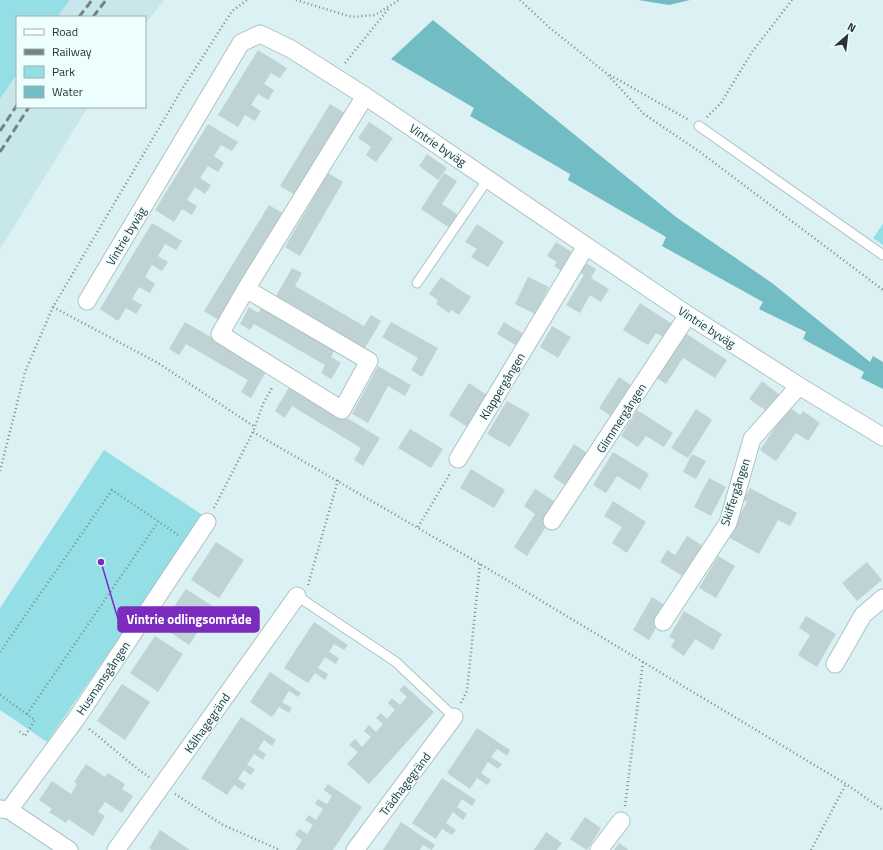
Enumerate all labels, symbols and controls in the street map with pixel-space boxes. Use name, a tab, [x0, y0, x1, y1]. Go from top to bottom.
legend	[16, 16, 146, 108]
north arrow	[827, 16, 867, 56]
text: N	[845, 18, 859, 36]
text: Road	[52, 22, 78, 41]
text: Railway	[52, 42, 92, 61]
text: Park	[52, 62, 75, 81]
text: Water	[52, 82, 83, 101]
street label: Vintrie byväg	[406, 119, 470, 171]
street label: Vintrie byväg	[101, 203, 151, 269]
street label: Vintrie byväg	[674, 301, 740, 353]
street label: Klappergången	[474, 349, 530, 423]
street label: Glimmergången	[591, 379, 651, 457]
street label: Skiffergången	[715, 456, 755, 528]
callout: Vintrie odlingsområde	[118, 607, 259, 632]
text: Vintrie odlingsområde	[126, 609, 252, 629]
street label: Husmansgången	[71, 637, 135, 719]
street label: Kålhagegränd	[179, 689, 235, 757]
street label: Trädhagegränd	[375, 748, 435, 820]

